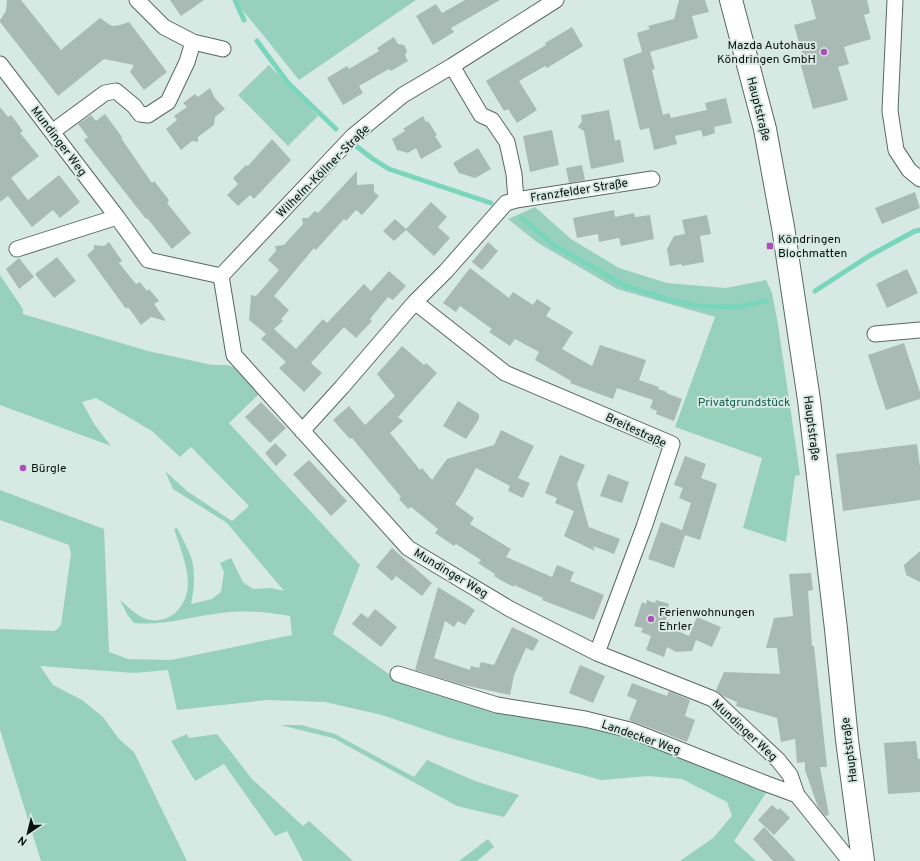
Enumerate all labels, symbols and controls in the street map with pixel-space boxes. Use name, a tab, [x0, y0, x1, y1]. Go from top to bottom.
place label: Mazda Autohaus Köndringen GmbH	[717, 38, 816, 68]
marker: Mazda Autohaus Köndringen GmbH	[819, 47, 829, 57]
street label: Hauptstraße	[742, 75, 774, 143]
street label: Mundinger Weg	[27, 103, 90, 180]
street label: Wilhelm-Köllner-Straße	[274, 122, 374, 222]
street label: Franzfelder Straße	[529, 175, 629, 207]
place label: Köndringen Blochmatten	[778, 232, 847, 262]
marker: Köndringen Blochmatten	[765, 241, 775, 251]
park label: Privatgrundstück	[698, 395, 790, 411]
street label: Hauptstraße	[799, 395, 823, 462]
street label: Breitestraße	[602, 410, 669, 452]
place label: Bürgle	[31, 461, 66, 477]
marker: Bürgle	[18, 463, 28, 473]
street label: Mundinger Weg	[410, 545, 491, 602]
place label: Ferienwohnungen Ehrler	[659, 605, 755, 635]
marker: Ferienwohnungen Ehrler	[646, 614, 656, 624]
street label: Mundinger Weg	[708, 696, 780, 765]
street label: Hauptstraße	[838, 716, 862, 783]
street label: Landecker Weg	[599, 717, 682, 759]
north arrow	[8, 813, 48, 853]
text: N	[16, 832, 30, 848]

